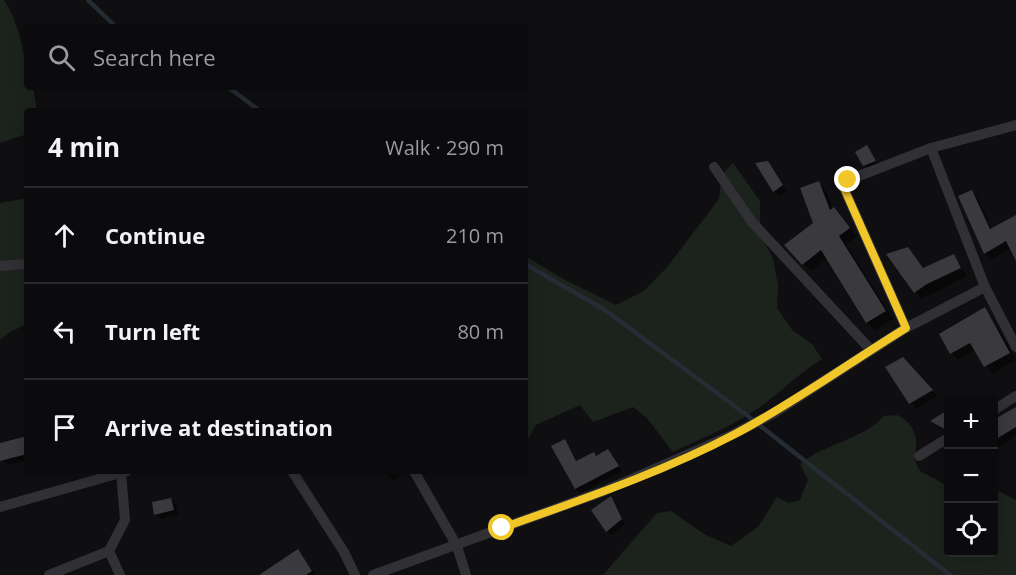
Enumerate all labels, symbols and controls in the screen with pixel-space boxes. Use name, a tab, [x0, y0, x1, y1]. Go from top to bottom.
search box	[24, 24, 528, 90]
icon: search	[45, 41, 78, 74]
text: Search here	[93, 42, 216, 72]
text: 4 min	[48, 129, 120, 165]
text: Walk · 290 m	[385, 134, 504, 161]
route end	[834, 166, 860, 192]
icon: ahead	[48, 219, 81, 252]
text: Continue	[105, 220, 205, 250]
text: 210 m	[446, 222, 504, 249]
icon: left	[48, 315, 81, 348]
text: Turn left	[105, 316, 200, 346]
text: 80 m	[457, 318, 504, 345]
map controls	[944, 395, 998, 557]
button: +	[944, 395, 998, 449]
icon: arrive	[48, 411, 81, 444]
text: Arrive at destination	[105, 412, 333, 442]
button: −	[944, 449, 998, 503]
button: locate	[944, 503, 998, 557]
route start	[488, 514, 514, 540]

